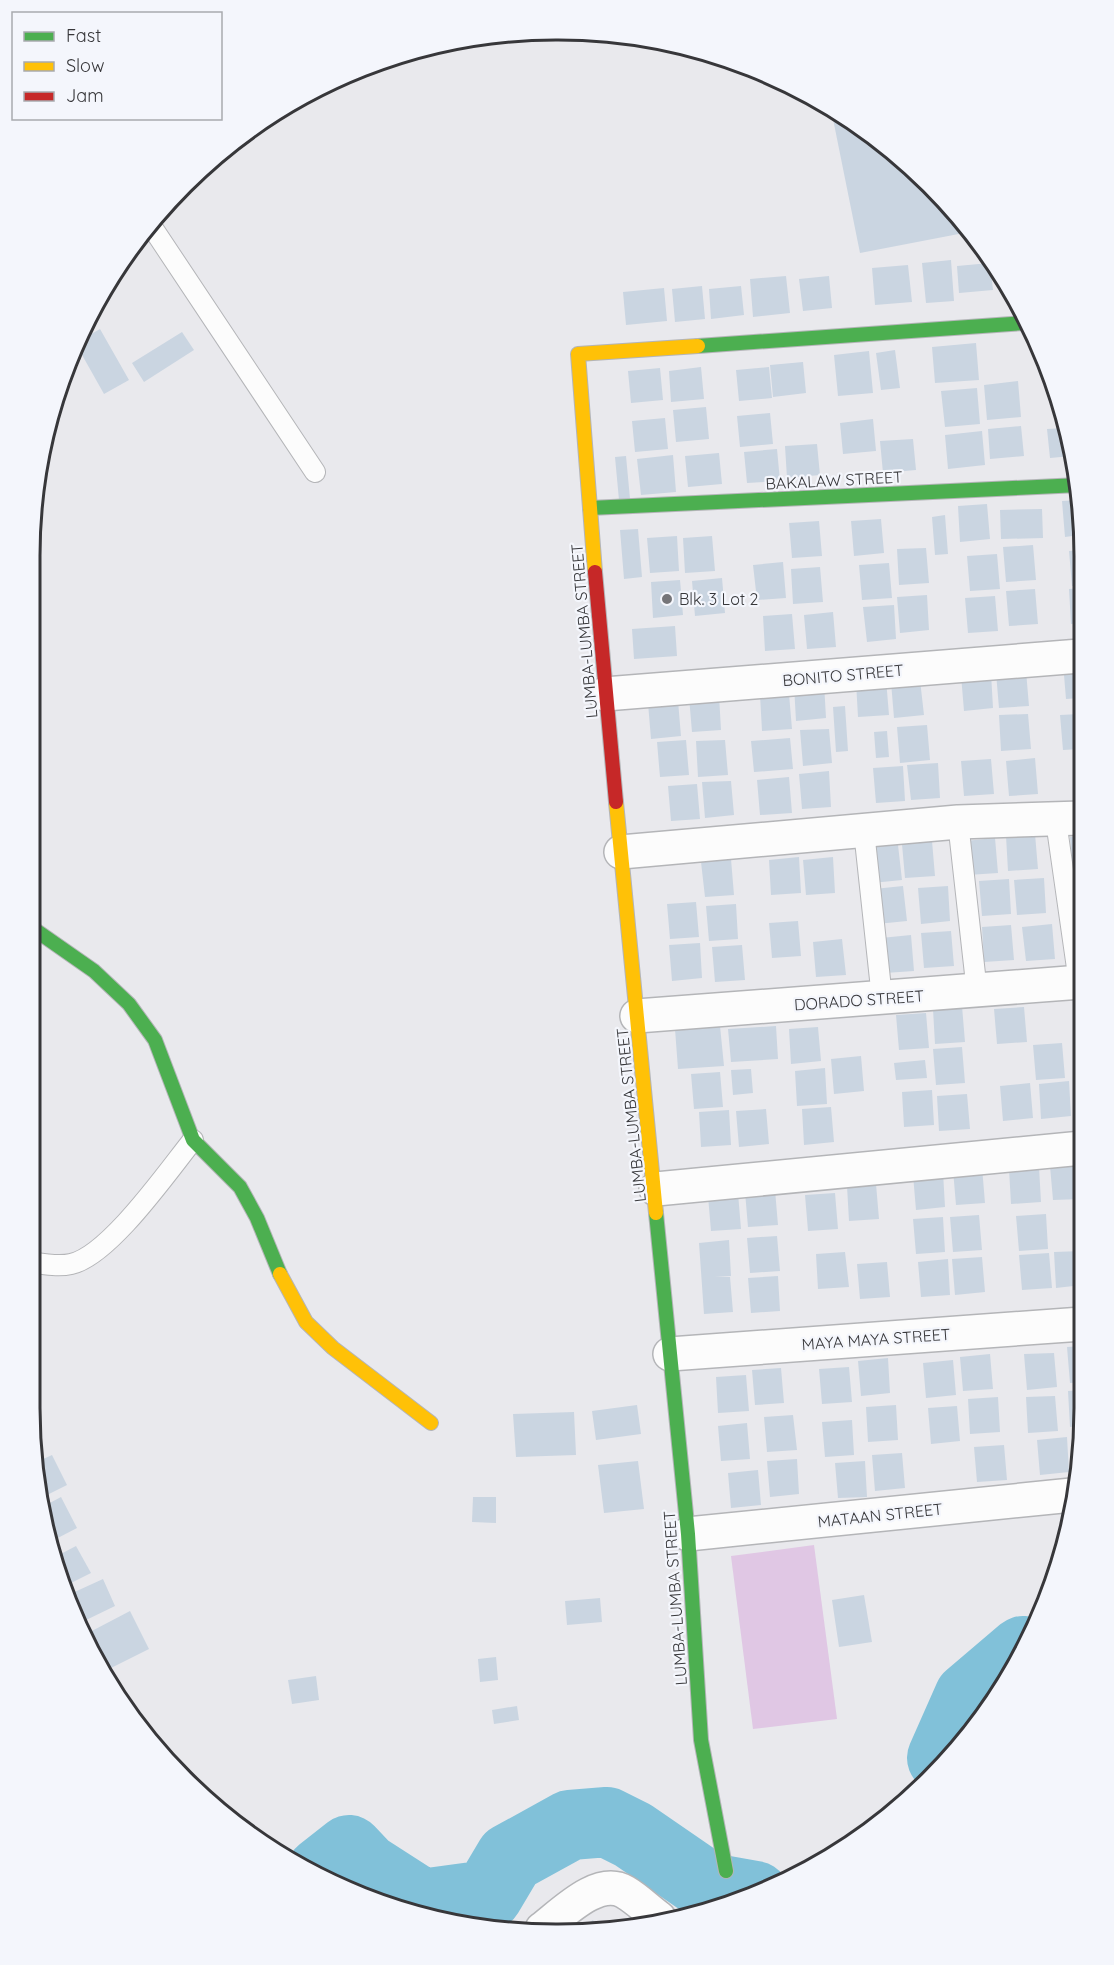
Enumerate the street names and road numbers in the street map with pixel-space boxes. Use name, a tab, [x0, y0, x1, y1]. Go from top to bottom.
street label: BAKALAW STREET	[765, 466, 903, 494]
street label: LUMBA-LUMBA STREET	[566, 543, 602, 719]
street label: BONITO STREET	[782, 660, 905, 690]
street label: DORADO STREET	[793, 985, 925, 1015]
street label: LUMBA-LUMBA STREET	[612, 1027, 650, 1203]
street label: MAYA MAYA STREET	[801, 1324, 951, 1354]
street label: MATAAN STREET	[817, 1498, 944, 1532]
street label: LUMBA-LUMBA STREET	[659, 1510, 691, 1686]

